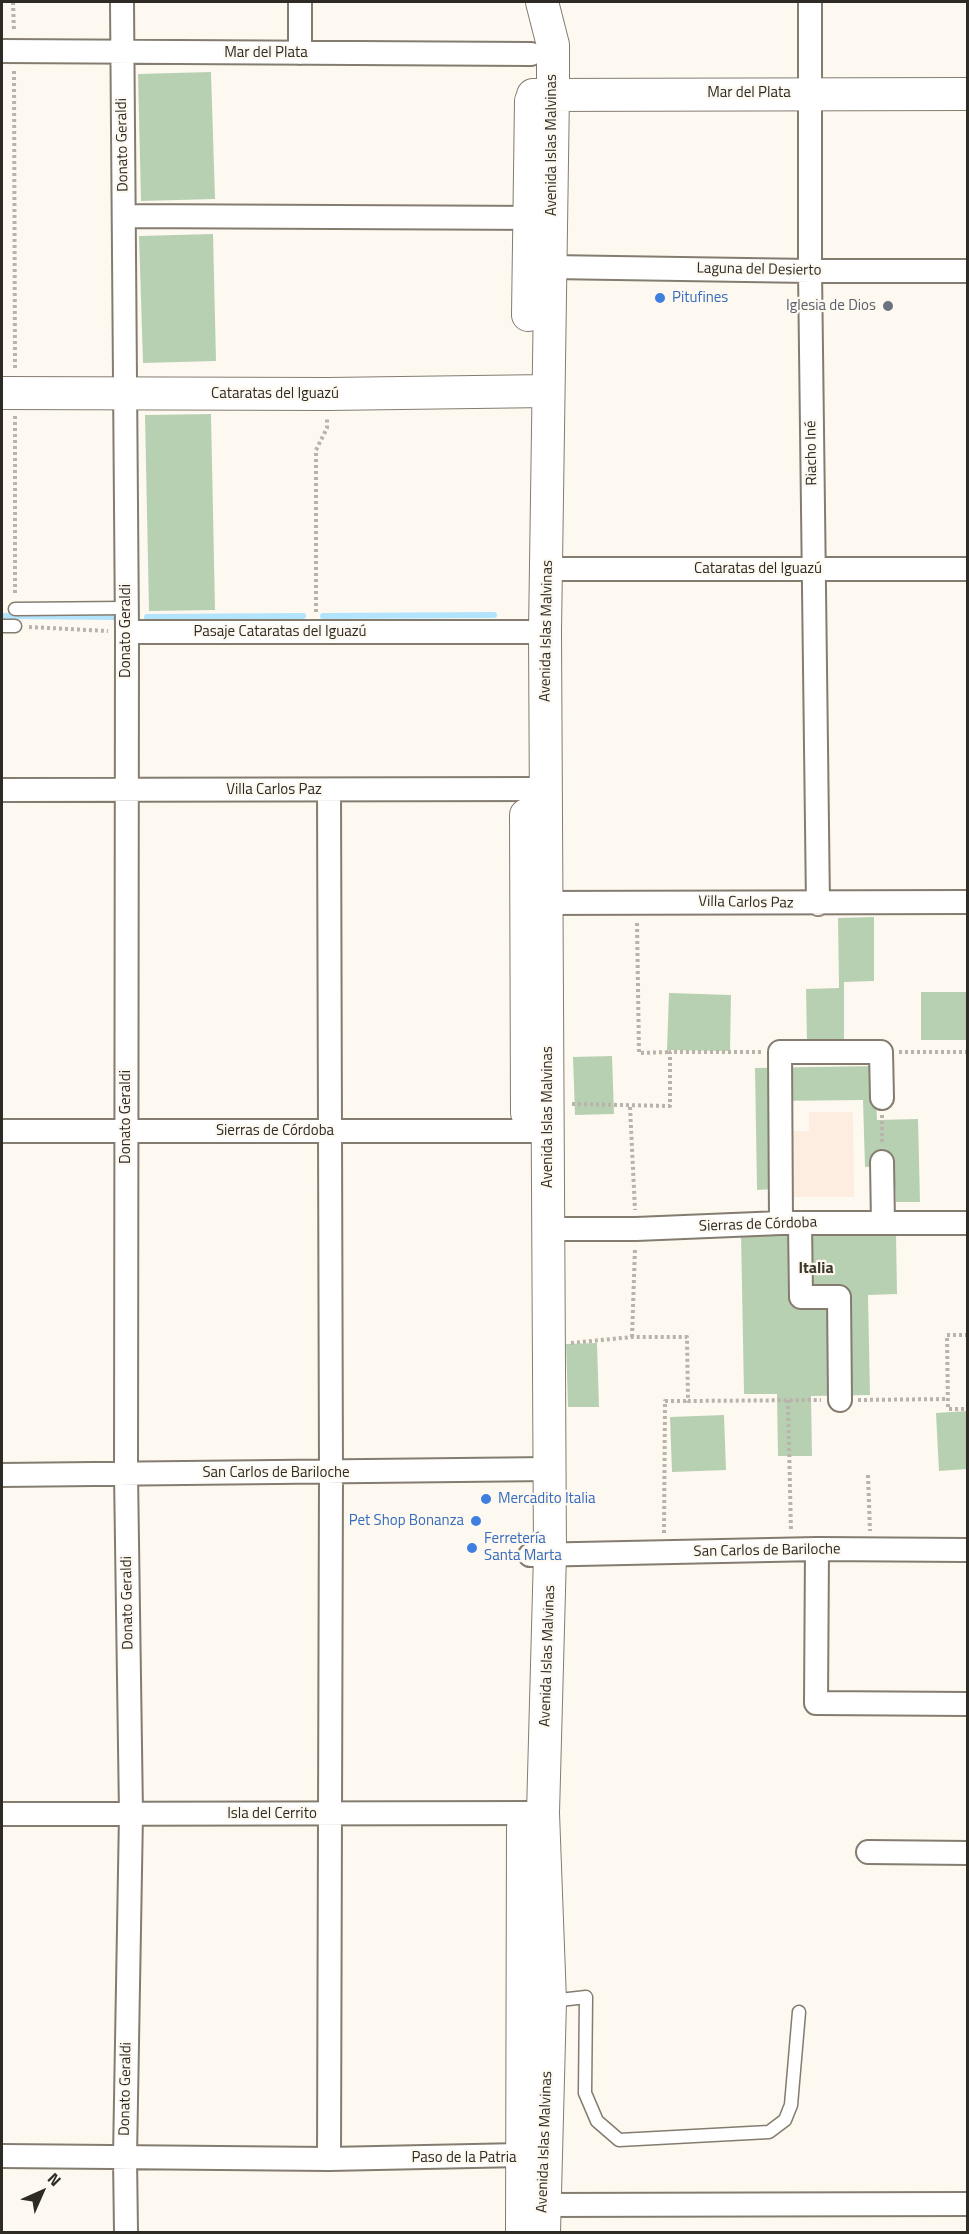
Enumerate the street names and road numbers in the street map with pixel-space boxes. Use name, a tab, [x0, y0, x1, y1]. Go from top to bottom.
street label: Mar del Plata	[224, 44, 308, 62]
street label: Avenida Islas Malvinas	[543, 74, 561, 216]
street label: Mar del Plata	[707, 84, 791, 102]
street label: Donato Geraldi	[113, 98, 133, 192]
street label: Laguna del Desierto	[696, 260, 822, 280]
street label: Cataratas del Iguazú	[211, 385, 339, 403]
street label: Riacho Iné	[802, 420, 822, 486]
street label: Avenida Islas Malvinas	[537, 560, 557, 702]
street label: Cataratas del Iguazú	[694, 560, 822, 578]
street label: Donato Geraldi	[117, 584, 135, 678]
street label: Pasaje Cataratas del Iguazú	[194, 623, 366, 641]
street label: Villa Carlos Paz	[226, 781, 322, 799]
street label: Villa Carlos Paz	[698, 893, 794, 913]
street label: Avenida Islas Malvinas	[539, 1046, 557, 1188]
street label: Donato Geraldi	[117, 1070, 135, 1164]
street label: Sierras de Córdoba	[216, 1122, 334, 1140]
street label: Sierras de Córdoba	[699, 1214, 817, 1236]
street label: San Carlos de Bariloche	[202, 1464, 350, 1482]
street label: San Carlos de Bariloche	[693, 1541, 841, 1561]
street label: Donato Geraldi	[118, 1556, 138, 1650]
street label: Avenida Islas Malvinas	[537, 1585, 559, 1727]
street label: Isla del Cerrito	[227, 1805, 317, 1823]
street label: Donato Geraldi	[116, 2042, 136, 2136]
street label: Avenida Islas Malvinas	[534, 2071, 556, 2213]
street label: Paso de la Patria	[411, 2149, 517, 2167]

